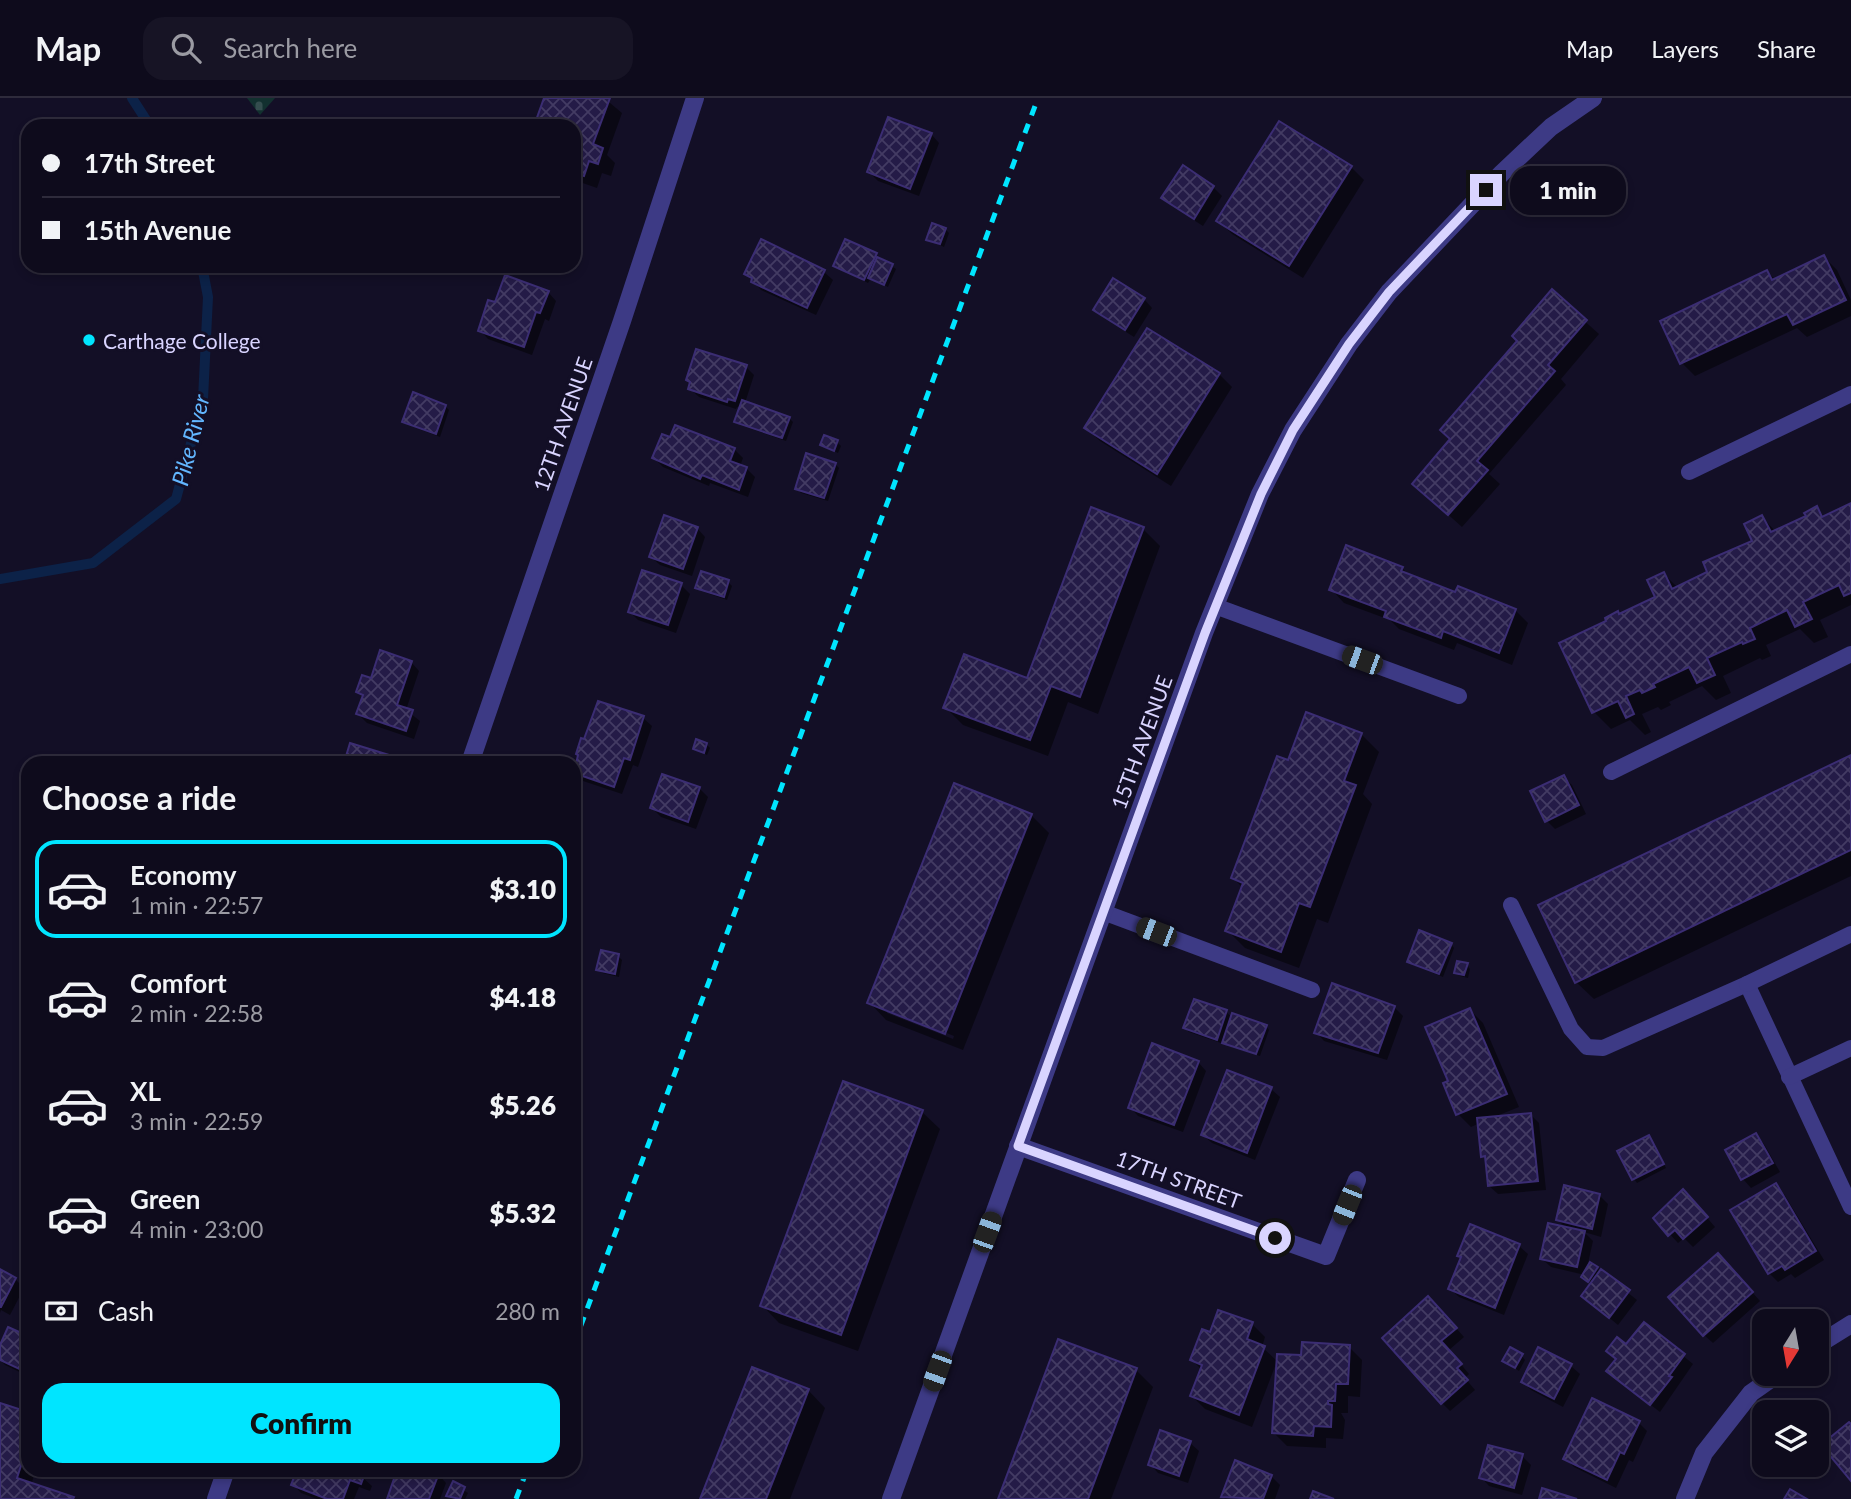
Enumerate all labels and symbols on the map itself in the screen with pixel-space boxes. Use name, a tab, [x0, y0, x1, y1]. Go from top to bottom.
callout: 1 min	[1510, 166, 1626, 214]
route end	[1470, 174, 1502, 206]
place label: Carthage College	[103, 328, 261, 353]
marker: Carthage College	[81, 332, 97, 348]
street label: 12TH AVENUE	[527, 354, 597, 494]
water label: Pike River	[165, 390, 215, 488]
car	[1339, 643, 1386, 677]
street label: 15TH AVENUE	[1105, 672, 1177, 812]
car	[1133, 915, 1180, 949]
street label: 17TH STREET	[1113, 1145, 1246, 1213]
car	[1330, 1182, 1365, 1228]
car	[970, 1209, 1005, 1255]
route start	[1259, 1222, 1291, 1254]
north arrow	[1752, 1309, 1829, 1386]
car	[920, 1348, 955, 1394]

